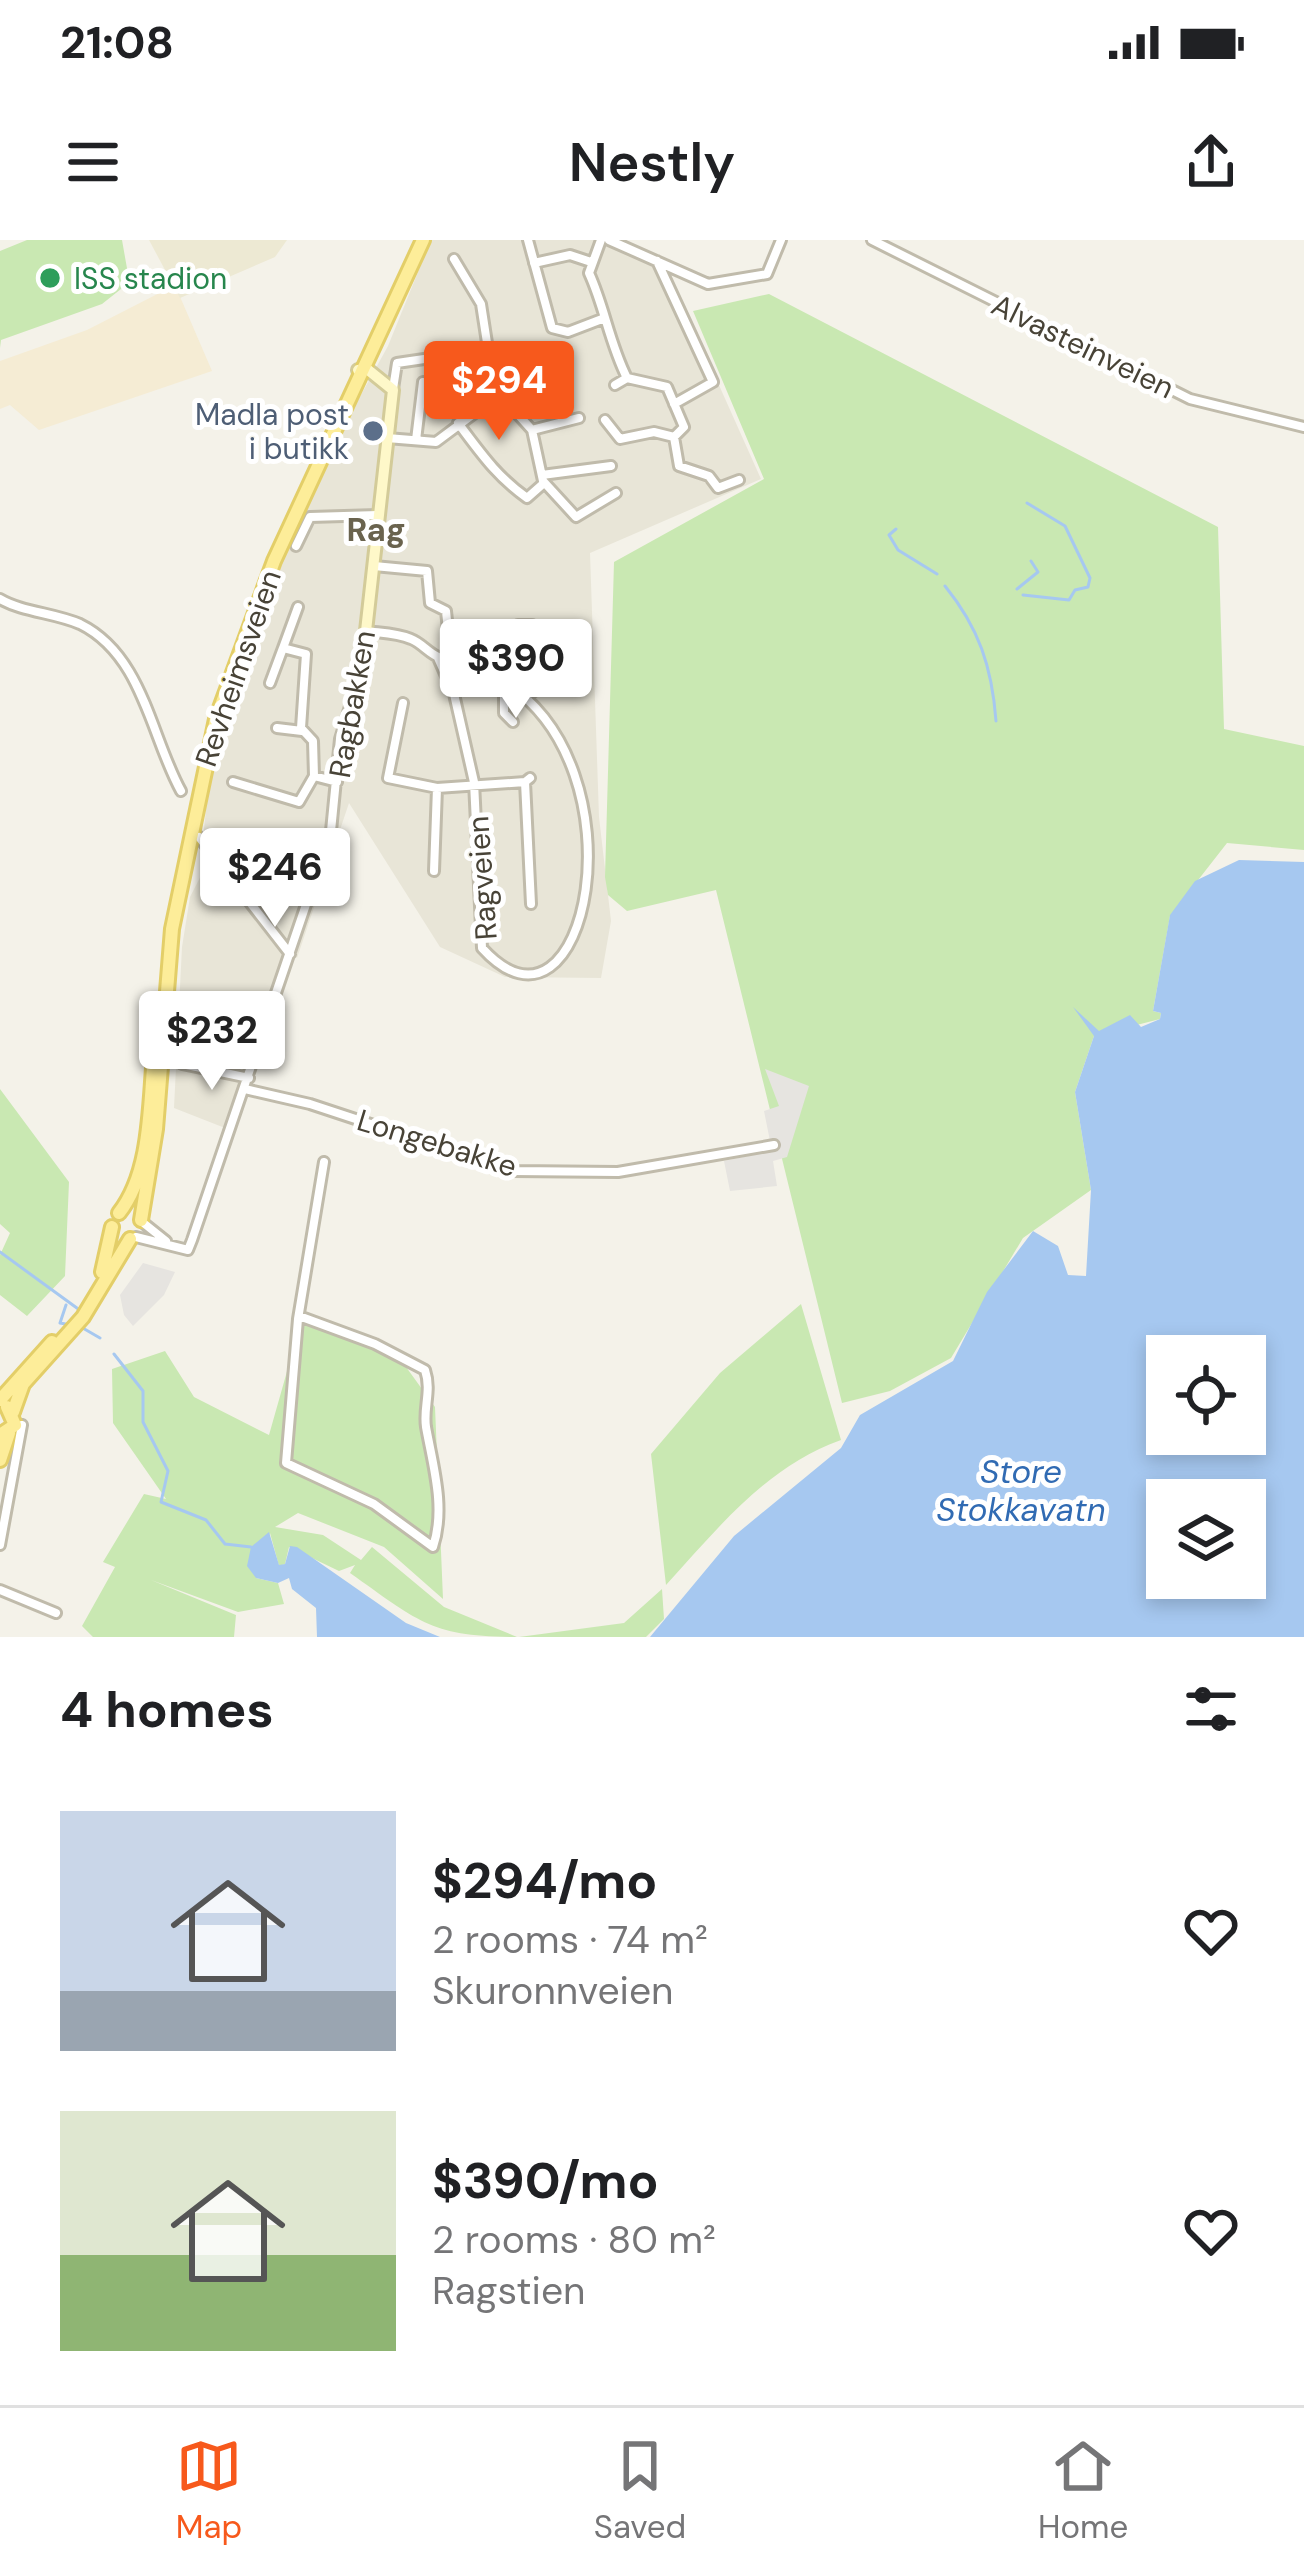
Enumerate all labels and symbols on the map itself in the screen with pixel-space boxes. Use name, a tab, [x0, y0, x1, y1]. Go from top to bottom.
place label: ISS stadion	[74, 259, 227, 298]
marker: ISS stadion	[37, 265, 63, 291]
street label: Alvasteinveien	[985, 285, 1181, 407]
pin: $294	[428, 341, 570, 443]
place label: Madla post i butikk	[195, 395, 349, 468]
marker: Madla post i butikk	[360, 418, 386, 444]
district label: Rag	[346, 508, 406, 551]
street label: Revheimsveien	[186, 565, 290, 771]
pin: $390	[445, 619, 587, 721]
street label: Ragbakken	[320, 627, 384, 781]
street label: Ragveien	[458, 815, 506, 941]
pin: $246	[204, 828, 346, 930]
pin: $232	[141, 991, 283, 1093]
street label: Longebakke	[353, 1100, 521, 1186]
water label: Store Stokkavatn	[936, 1450, 1106, 1531]

